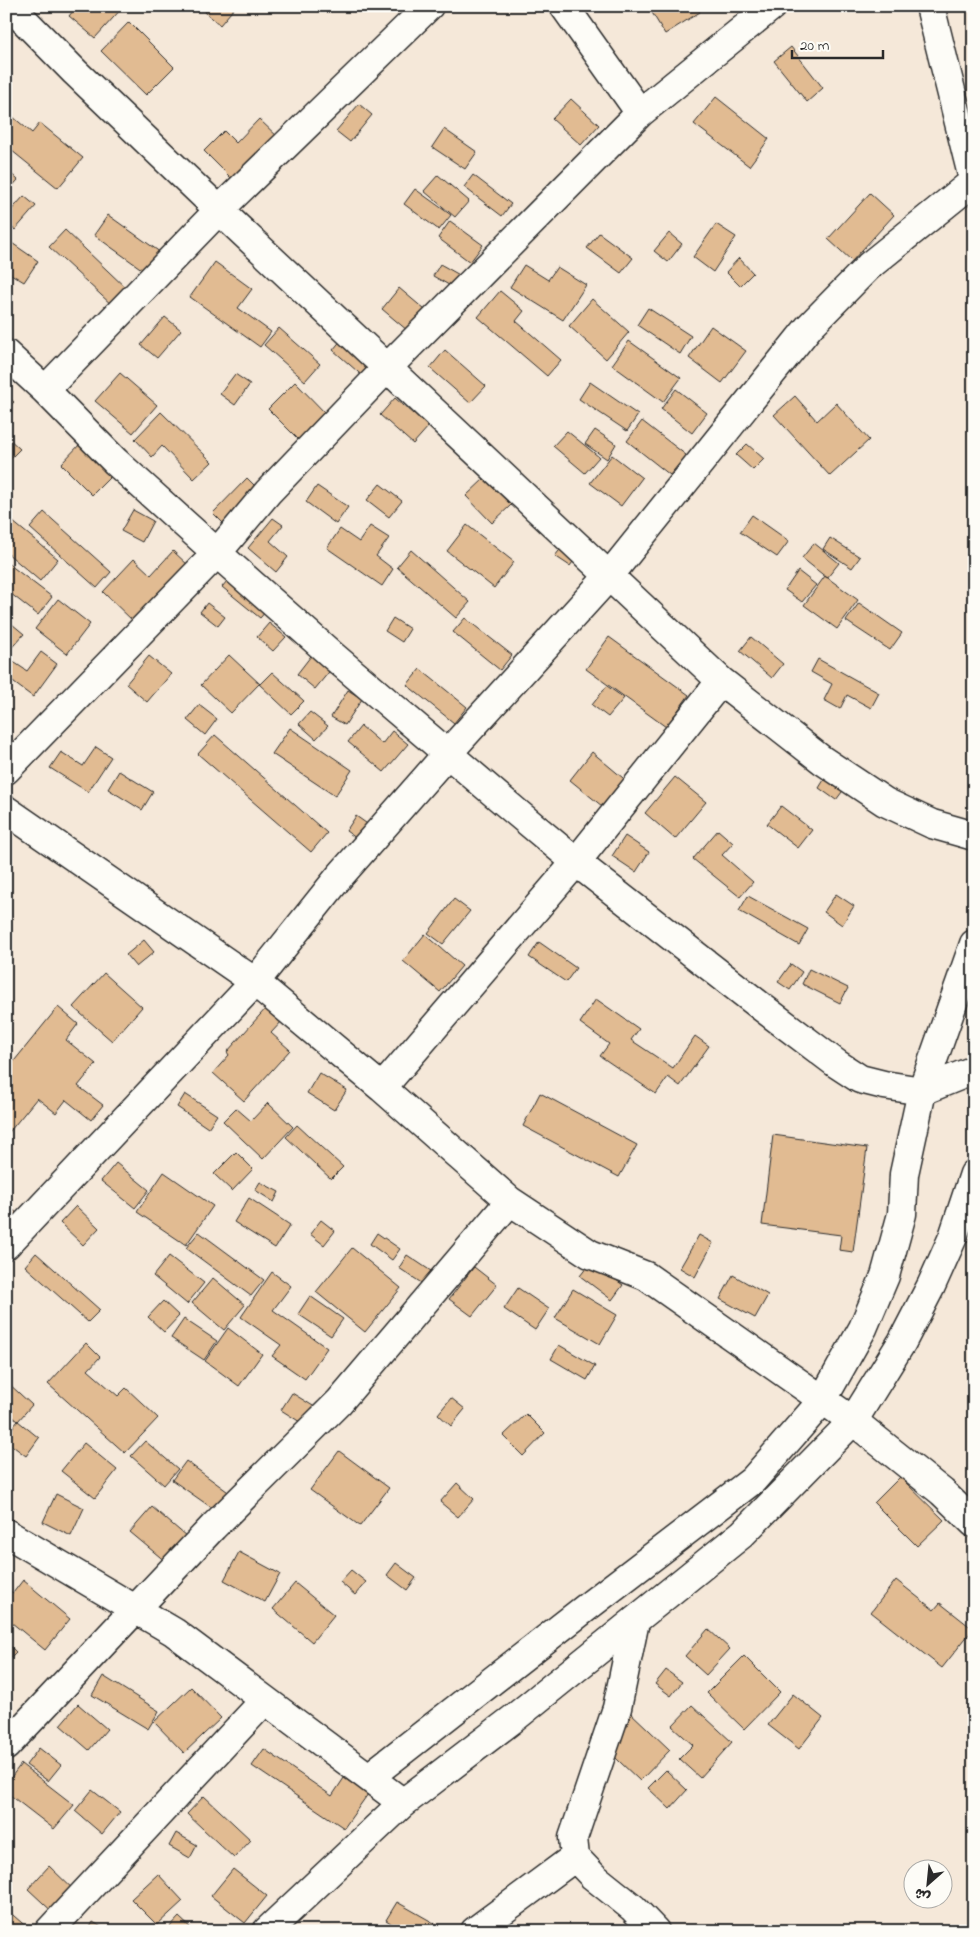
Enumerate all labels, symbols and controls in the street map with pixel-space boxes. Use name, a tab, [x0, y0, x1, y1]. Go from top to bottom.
scale bar	[792, 28, 884, 60]
text: 20 m	[800, 35, 830, 57]
north arrow	[902, 1860, 952, 1910]
text: ش	[911, 1881, 934, 1907]

